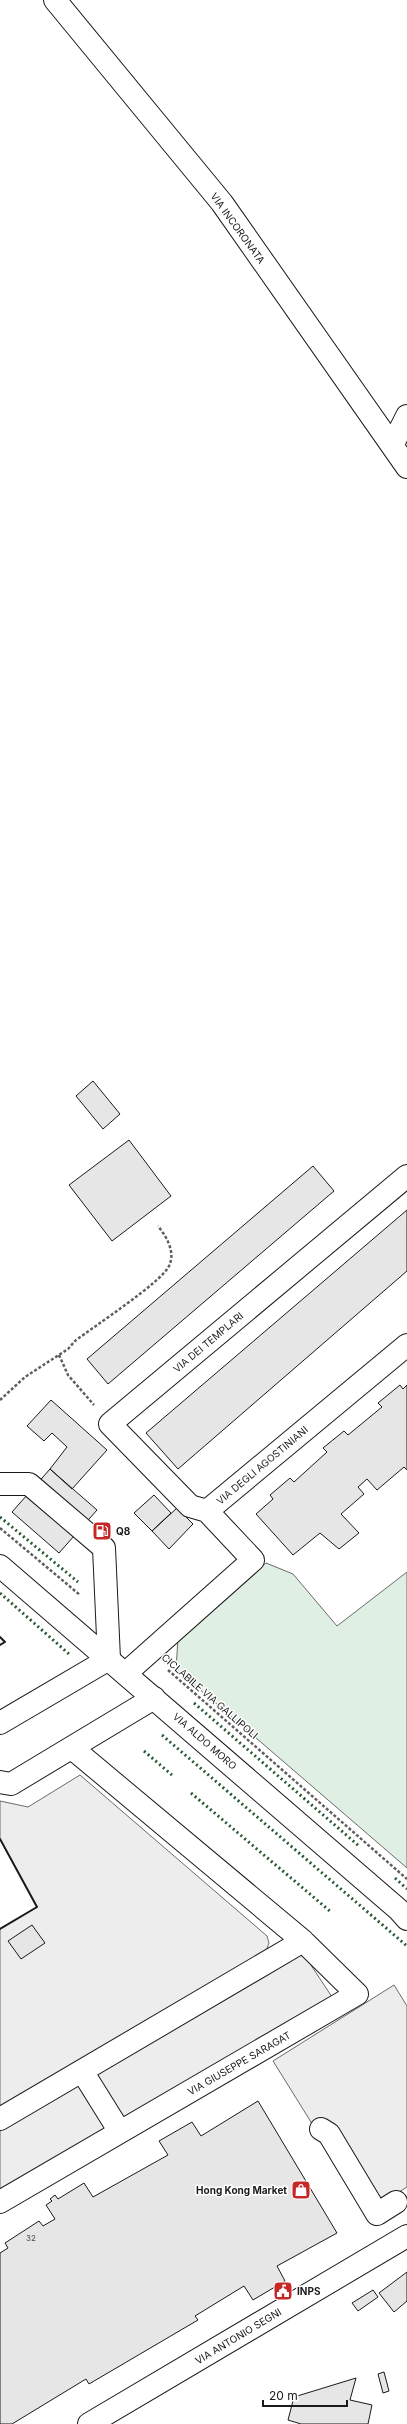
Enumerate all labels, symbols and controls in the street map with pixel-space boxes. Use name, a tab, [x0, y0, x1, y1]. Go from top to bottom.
street label: VIA INCORONATA	[208, 190, 268, 266]
street label: VIA DEI TEMPLARI	[171, 1309, 245, 1375]
street label: VIA DEGLI AGOSTINIANI	[214, 1423, 310, 1507]
fuel station icon: Q8	[91, 1520, 113, 1542]
place label: Q8	[116, 1525, 131, 1537]
street label: CICLABILE VIA GALLIPOLI	[160, 1651, 260, 1741]
street label: VIA ALDO MORO	[171, 1710, 239, 1772]
street label: VIA GIUSEPPE SARAGAT	[185, 2029, 293, 2097]
shop icon: Hong Kong Market	[290, 2179, 312, 2201]
place label: Hong Kong Market	[196, 2184, 287, 2197]
house number: 32	[26, 2233, 36, 2243]
public building icon: INPS	[272, 2280, 294, 2302]
place label: INPS	[297, 2285, 321, 2297]
street label: VIA ANTONIO SEGNI	[193, 2306, 283, 2366]
scale bar	[263, 2382, 347, 2408]
text: 20 m	[269, 2388, 298, 2403]

